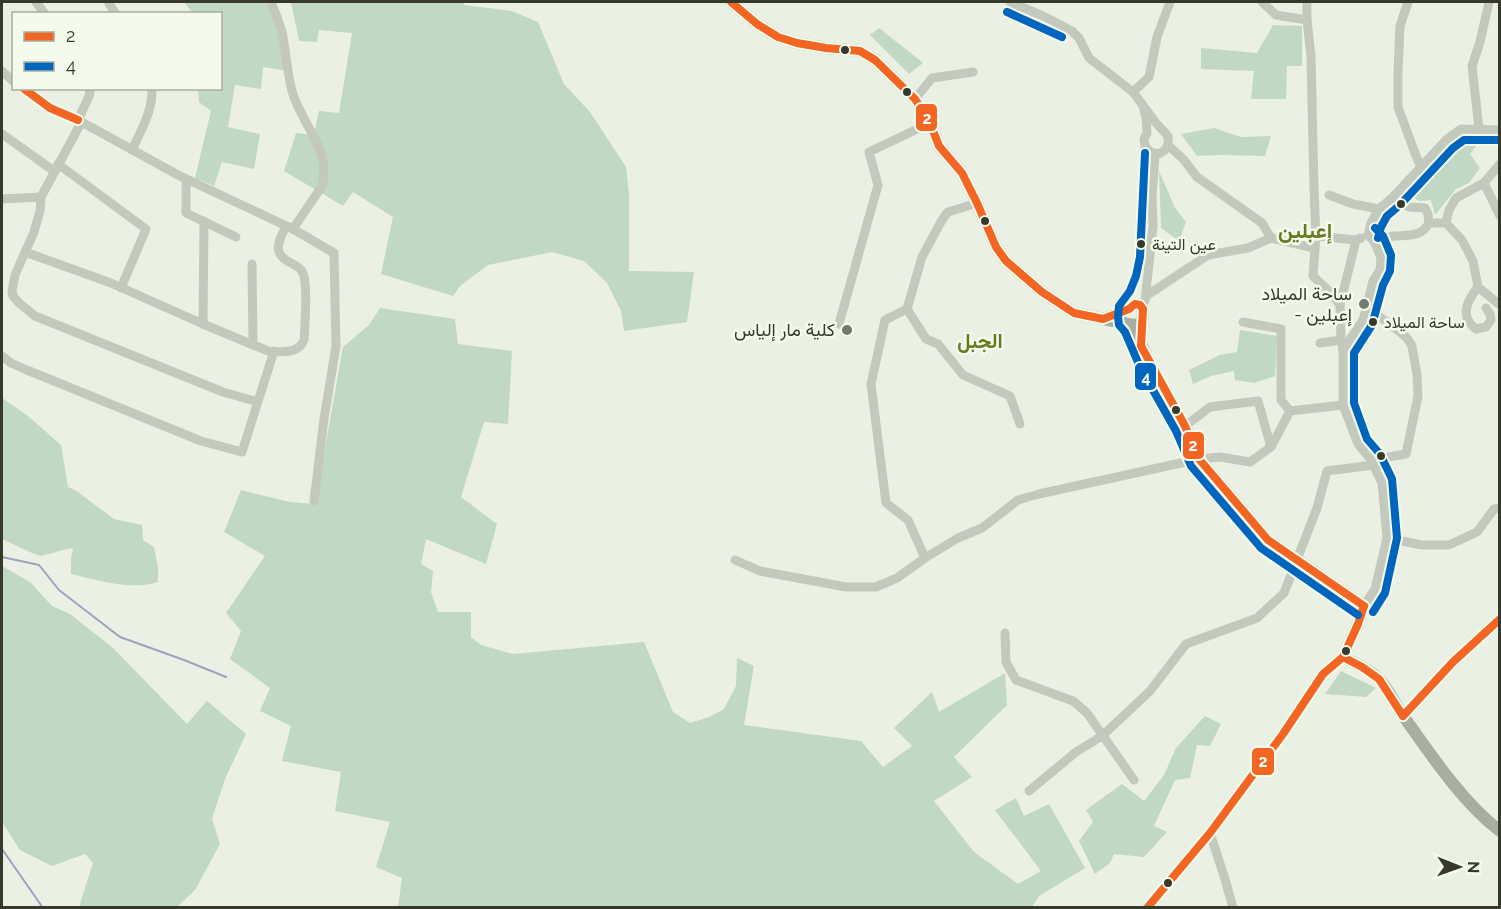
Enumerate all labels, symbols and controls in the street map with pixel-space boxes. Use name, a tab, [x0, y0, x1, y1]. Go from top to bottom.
legend	[12, 12, 222, 90]
text: 2	[66, 25, 75, 46]
unlabelled marker	[839, 44, 851, 56]
text: 4	[66, 55, 76, 76]
unlabelled marker	[901, 86, 913, 98]
line badge: 2	[915, 103, 938, 132]
text: 2	[922, 109, 932, 128]
unlabelled marker	[1395, 198, 1407, 210]
unlabelled marker	[979, 215, 991, 227]
district label: إعبلين	[1278, 218, 1332, 245]
place label: عين التينة	[1152, 235, 1216, 255]
marker: عين التينة	[1135, 238, 1147, 250]
place label: ساحة الميلاد - إعبلين	[1261, 283, 1352, 327]
marker: ساحة الميلاد - إعبلين	[1357, 297, 1371, 311]
place label: ساحة الميلاد	[1384, 313, 1465, 332]
marker: ساحة الميلاد	[1367, 316, 1379, 328]
place label: كلية مار إلياس	[734, 319, 835, 342]
marker: كلية مار إلياس	[840, 323, 854, 337]
district label: الجبل	[957, 329, 1003, 353]
line badge: 4	[1134, 362, 1157, 391]
text: 4	[1141, 368, 1151, 387]
unlabelled marker	[1170, 404, 1182, 416]
line badge: 2	[1182, 431, 1205, 460]
text: 2	[1188, 436, 1198, 455]
unlabelled marker	[1375, 450, 1387, 462]
unlabelled marker	[1340, 645, 1352, 657]
line badge: 2	[1251, 747, 1275, 776]
text: 2	[1258, 752, 1268, 771]
north arrow	[1429, 837, 1489, 897]
text: N	[1464, 861, 1483, 874]
unlabelled marker	[1162, 877, 1174, 889]

